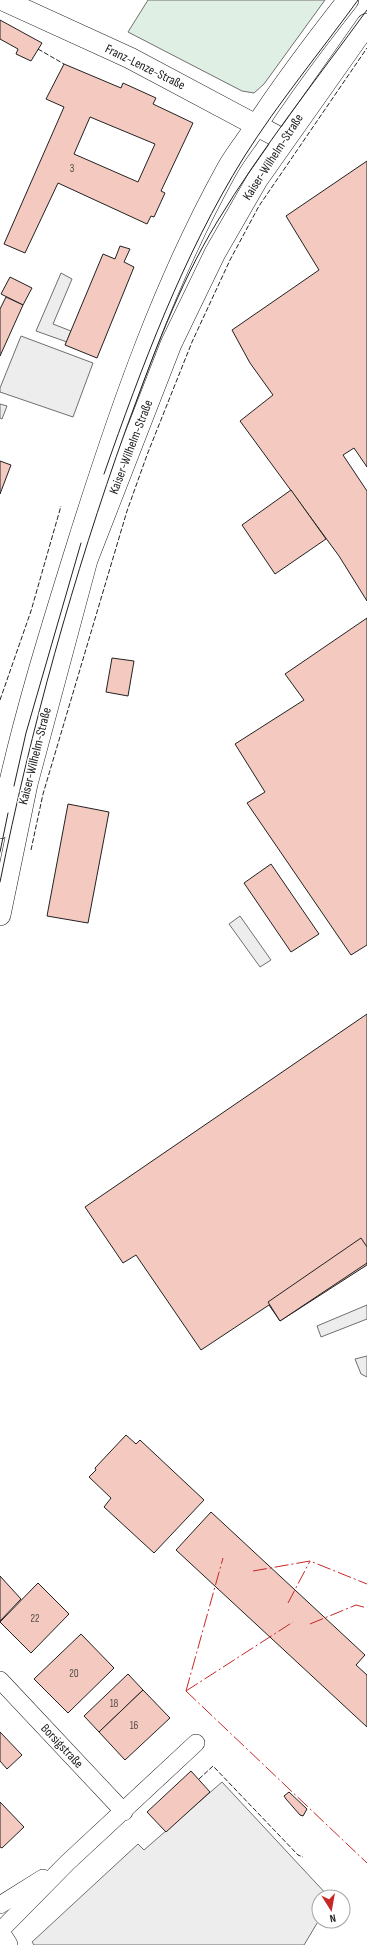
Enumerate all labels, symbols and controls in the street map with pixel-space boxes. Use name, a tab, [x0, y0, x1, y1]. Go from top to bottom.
street label: Franz-Lenze-Straße	[102, 41, 188, 93]
street label: Kaiser-Wilhelm-Straße	[239, 111, 307, 203]
house number: 3	[70, 162, 75, 175]
street label: Kaiser-Wilhelm-Straße	[106, 398, 156, 496]
street label: Kaiser-Wilhelm-Straße	[15, 706, 55, 806]
house number: 22	[30, 1612, 40, 1625]
house number: 20	[69, 1667, 79, 1680]
house number: 18	[110, 1697, 119, 1710]
house number: 16	[130, 1719, 139, 1732]
street label: Borsigstraße	[37, 1720, 87, 1772]
north arrow	[311, 1889, 351, 1929]
text: N	[329, 1911, 337, 1925]

